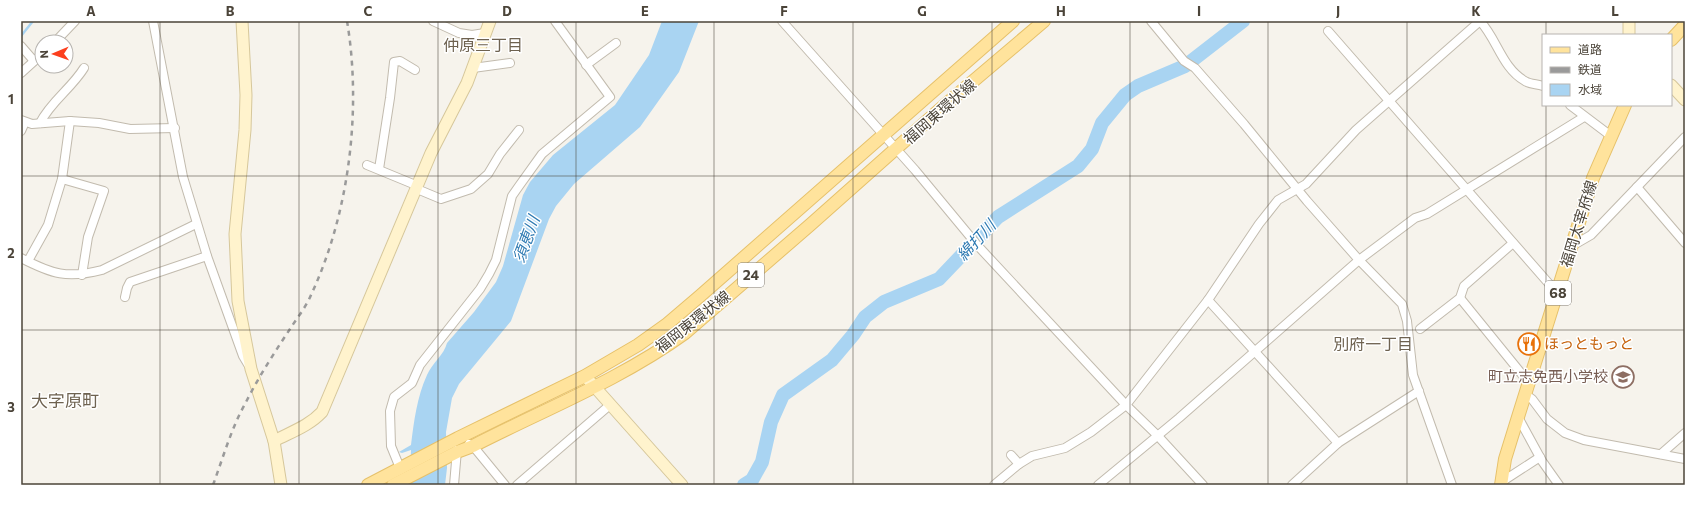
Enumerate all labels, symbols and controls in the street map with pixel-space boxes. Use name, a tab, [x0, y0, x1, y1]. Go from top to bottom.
text: A	[86, 3, 96, 19]
text: B	[226, 3, 235, 19]
text: C	[364, 3, 373, 19]
text: D	[502, 3, 512, 19]
text: E	[641, 3, 649, 19]
text: F	[780, 3, 788, 19]
text: G	[917, 3, 927, 19]
text: H	[1056, 3, 1066, 19]
text: I	[1197, 3, 1201, 19]
text: J	[1336, 3, 1340, 19]
text: K	[1471, 3, 1481, 19]
text: L	[1611, 3, 1619, 19]
north arrow	[34, 34, 74, 74]
legend	[1542, 34, 1672, 106]
district label: 仲原三丁目	[443, 35, 523, 54]
text: 道路	[1578, 42, 1602, 56]
text: N	[37, 50, 50, 59]
text: 鉄道	[1578, 62, 1602, 76]
street label: 福岡東環状線	[899, 75, 979, 148]
text: 水域	[1578, 82, 1602, 96]
text: 1	[8, 91, 14, 107]
street label: 福岡太宰府線	[1556, 178, 1600, 269]
water label: 須恵川	[508, 211, 543, 265]
water label: 綿打川	[952, 214, 1000, 264]
text: 2	[7, 245, 15, 261]
road number: 24	[738, 263, 764, 287]
road number: 68	[1545, 281, 1571, 305]
street label: 福岡東環状線	[651, 286, 733, 356]
restaurant icon: ほっともっと	[1516, 331, 1542, 357]
district label: 別府一丁目	[1333, 334, 1413, 353]
place label: ほっともっと	[1544, 334, 1634, 352]
school or university icon: 町立志免西小学校	[1610, 364, 1636, 390]
place label: 町立志免西小学校	[1488, 367, 1608, 385]
district label: 大字原町	[31, 390, 99, 411]
text: 3	[7, 399, 15, 415]

